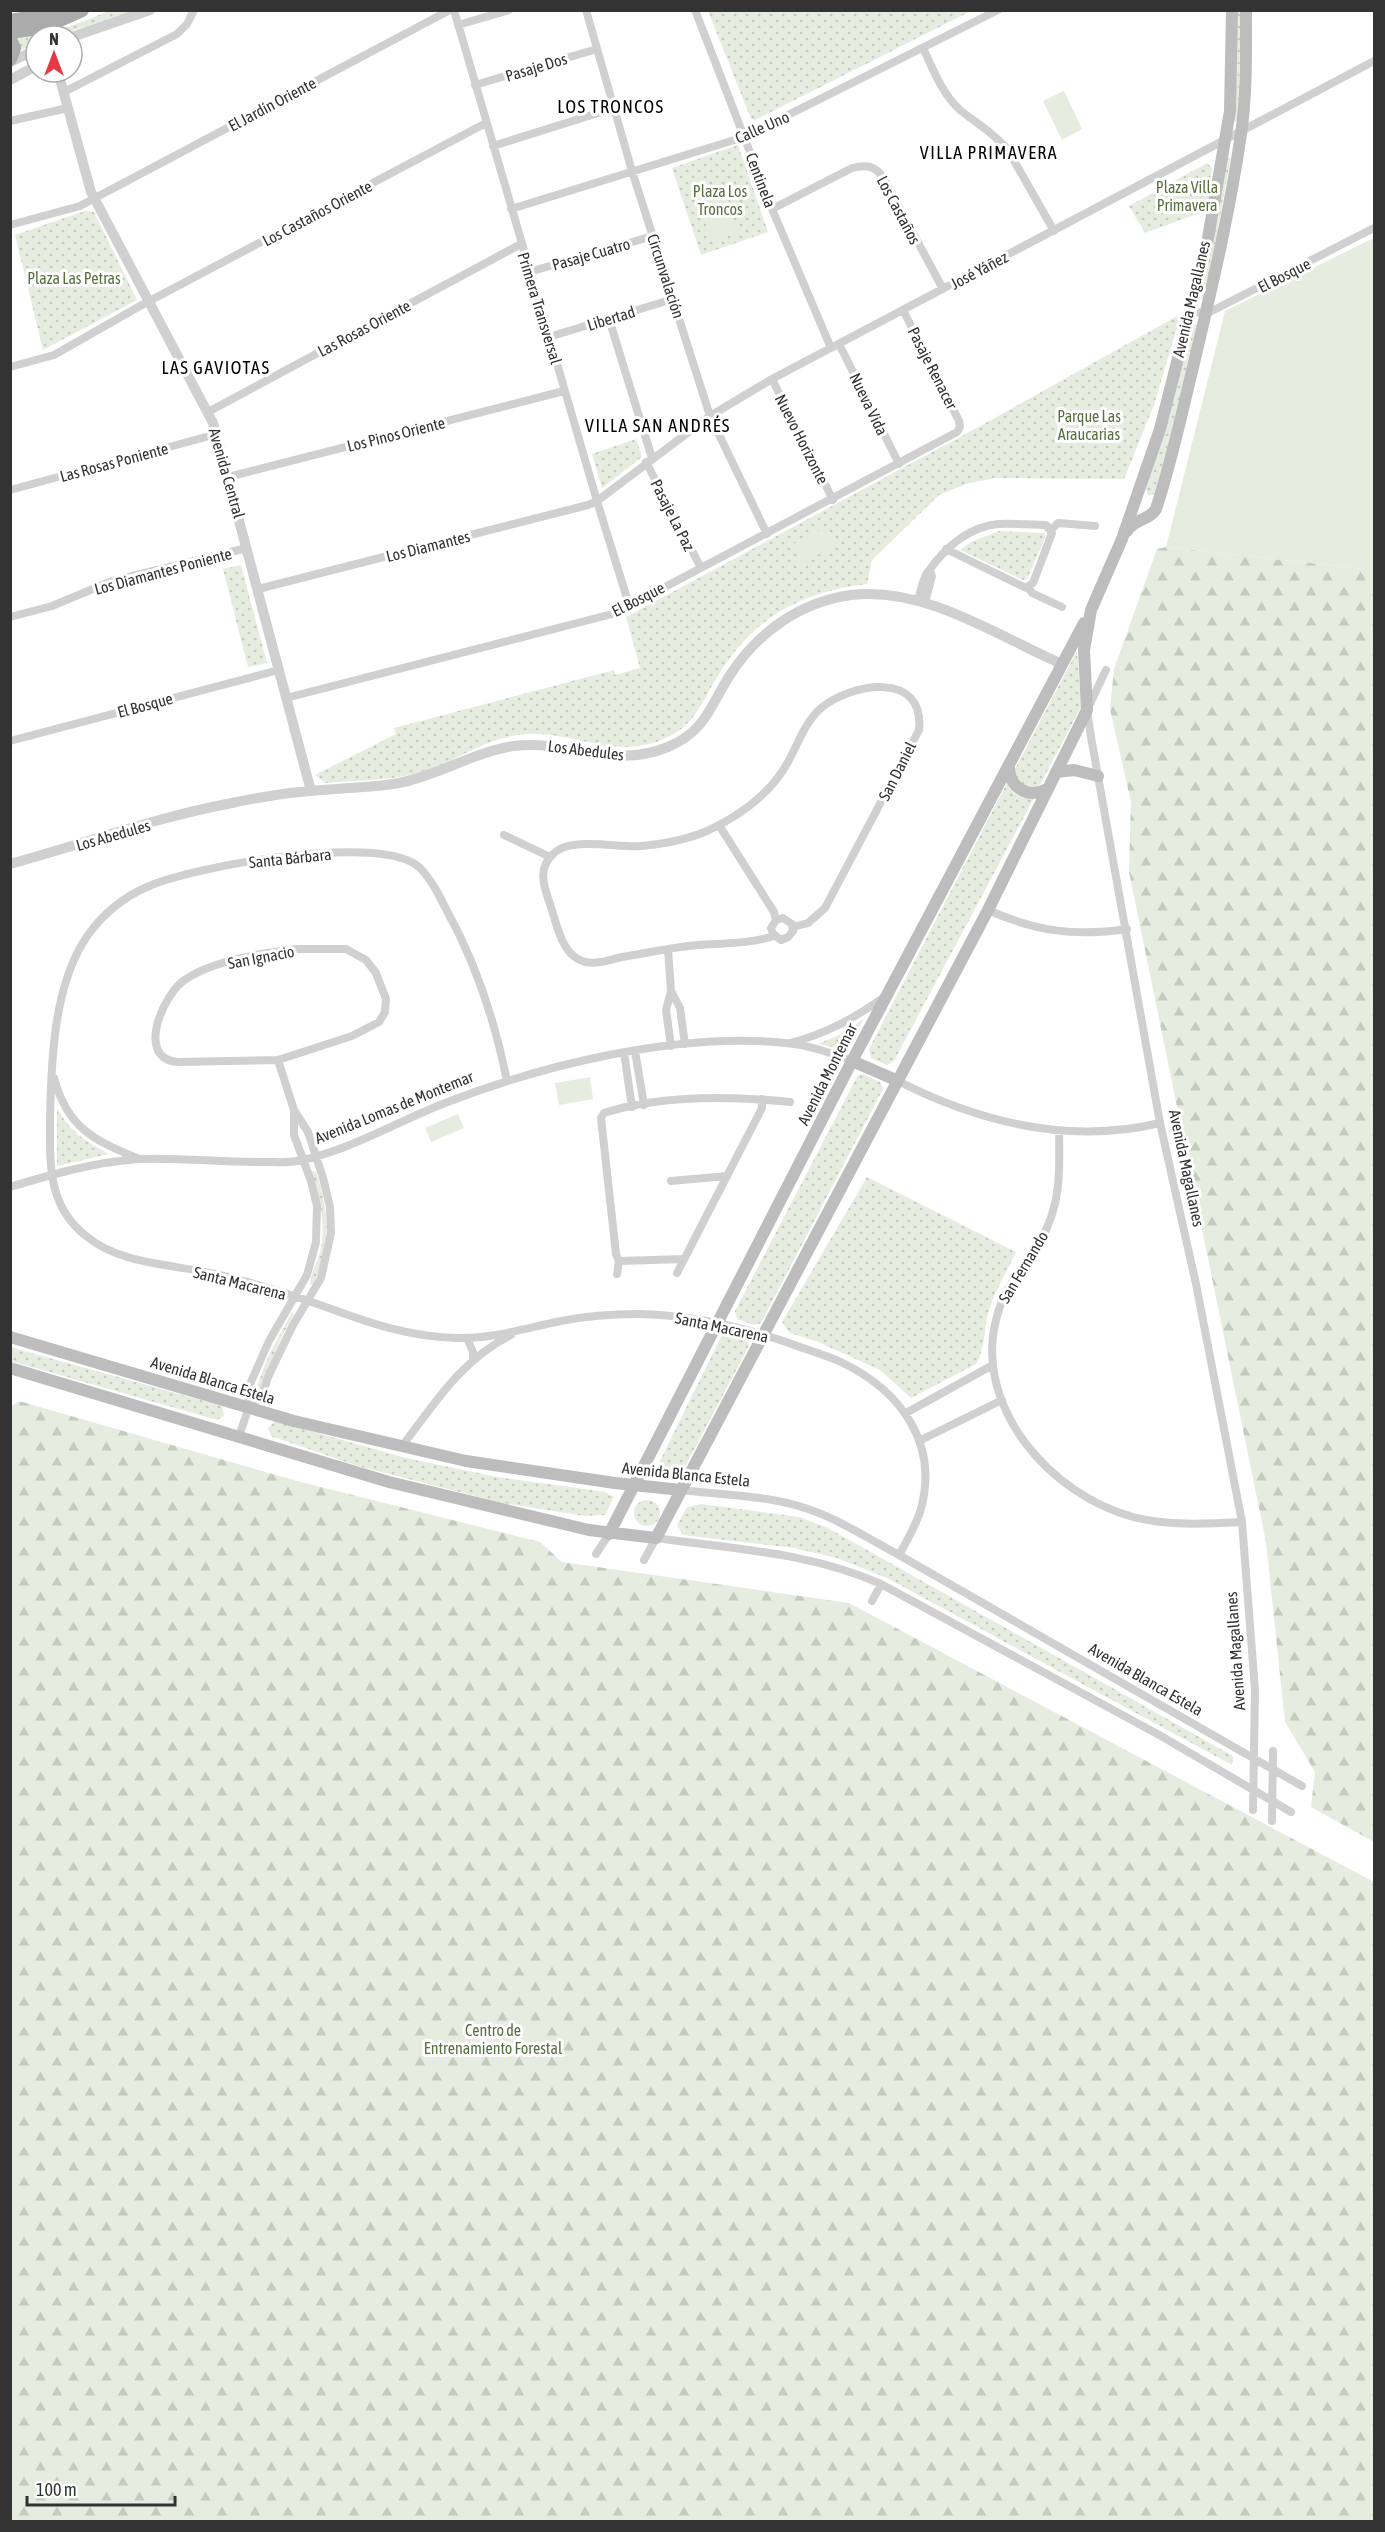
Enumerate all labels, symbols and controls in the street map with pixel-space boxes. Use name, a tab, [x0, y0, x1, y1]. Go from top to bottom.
north arrow	[24, 24, 84, 84]
text: N	[49, 30, 59, 48]
street label: Pasaje Dos	[503, 49, 570, 86]
street label: El Jardín Oriente	[225, 73, 319, 135]
district label: LOS TRONCOS	[557, 96, 665, 117]
street label: Calle Uno	[732, 107, 792, 147]
district label: VILLA PRIMAVERA	[920, 142, 1058, 163]
street label: Centinela	[742, 150, 780, 210]
street label: Los Castaños	[873, 173, 925, 248]
street label: Los Castaños Oriente	[259, 177, 375, 249]
park label: Plaza Villa Primavera	[1156, 178, 1218, 214]
park label: Plaza Los Troncos	[693, 182, 747, 218]
street label: Circunvalación	[644, 232, 688, 320]
street label: Pasaje Cuatro	[550, 234, 632, 275]
street label: Avenida Magallanes	[1169, 239, 1214, 359]
street label: José Yáñez	[947, 247, 1011, 293]
street label: Primera Transversal	[514, 250, 566, 367]
street label: El Bosque	[1255, 254, 1314, 297]
park label: Plaza Las Petras	[27, 269, 121, 287]
street label: Las Rosas Oriente	[315, 296, 413, 360]
street label: Libertad	[585, 302, 637, 334]
street label: Pasaje Renacer	[904, 324, 961, 413]
district label: LAS GAVIOTAS	[162, 357, 270, 378]
street label: Nueva Vida	[846, 370, 892, 438]
street label: Nuevo Horizonte	[772, 391, 832, 487]
park label: Parque Las Araucarias	[1057, 407, 1121, 443]
street label: Los Pinos Oriente	[345, 413, 447, 455]
district label: VILLA SAN ANDRÉS	[585, 415, 731, 436]
street label: Avenida Central	[206, 426, 249, 521]
street label: Las Rosas Poniente	[58, 439, 170, 485]
street label: Pasaje La Paz	[646, 476, 699, 554]
street label: Los Diamantes	[384, 527, 472, 565]
street label: Los Diamantes Poniente	[92, 544, 234, 598]
street label: El Bosque	[609, 578, 668, 621]
street label: El Bosque	[115, 689, 175, 722]
street label: Los Abedules	[547, 736, 625, 764]
street label: San Daniel	[875, 738, 920, 803]
street label: Los Abedules	[74, 816, 153, 854]
street label: Santa Bárbara	[248, 845, 332, 871]
street label: San Ignacio	[226, 942, 296, 973]
street label: Avenida Montemar	[794, 1020, 860, 1128]
street label: Avenida Lomas de Montemar	[312, 1067, 476, 1147]
street label: Avenida Magallanes	[1165, 1108, 1208, 1229]
street label: San Fernando	[995, 1228, 1051, 1306]
street label: Santa Macarena	[192, 1263, 288, 1303]
street label: Santa Macarena	[674, 1308, 770, 1346]
street label: Avenida Blanca Estela	[149, 1353, 277, 1407]
street label: Avenida Blanca Estela	[621, 1458, 751, 1490]
street label: Avenida Magallanes	[1222, 1591, 1249, 1711]
street label: Avenida Blanca Estela	[1086, 1639, 1206, 1719]
park label: Centro de Entrenamiento Forestal	[424, 2021, 563, 2057]
scale bar	[27, 2469, 176, 2507]
text: 100 m	[36, 2479, 77, 2500]

